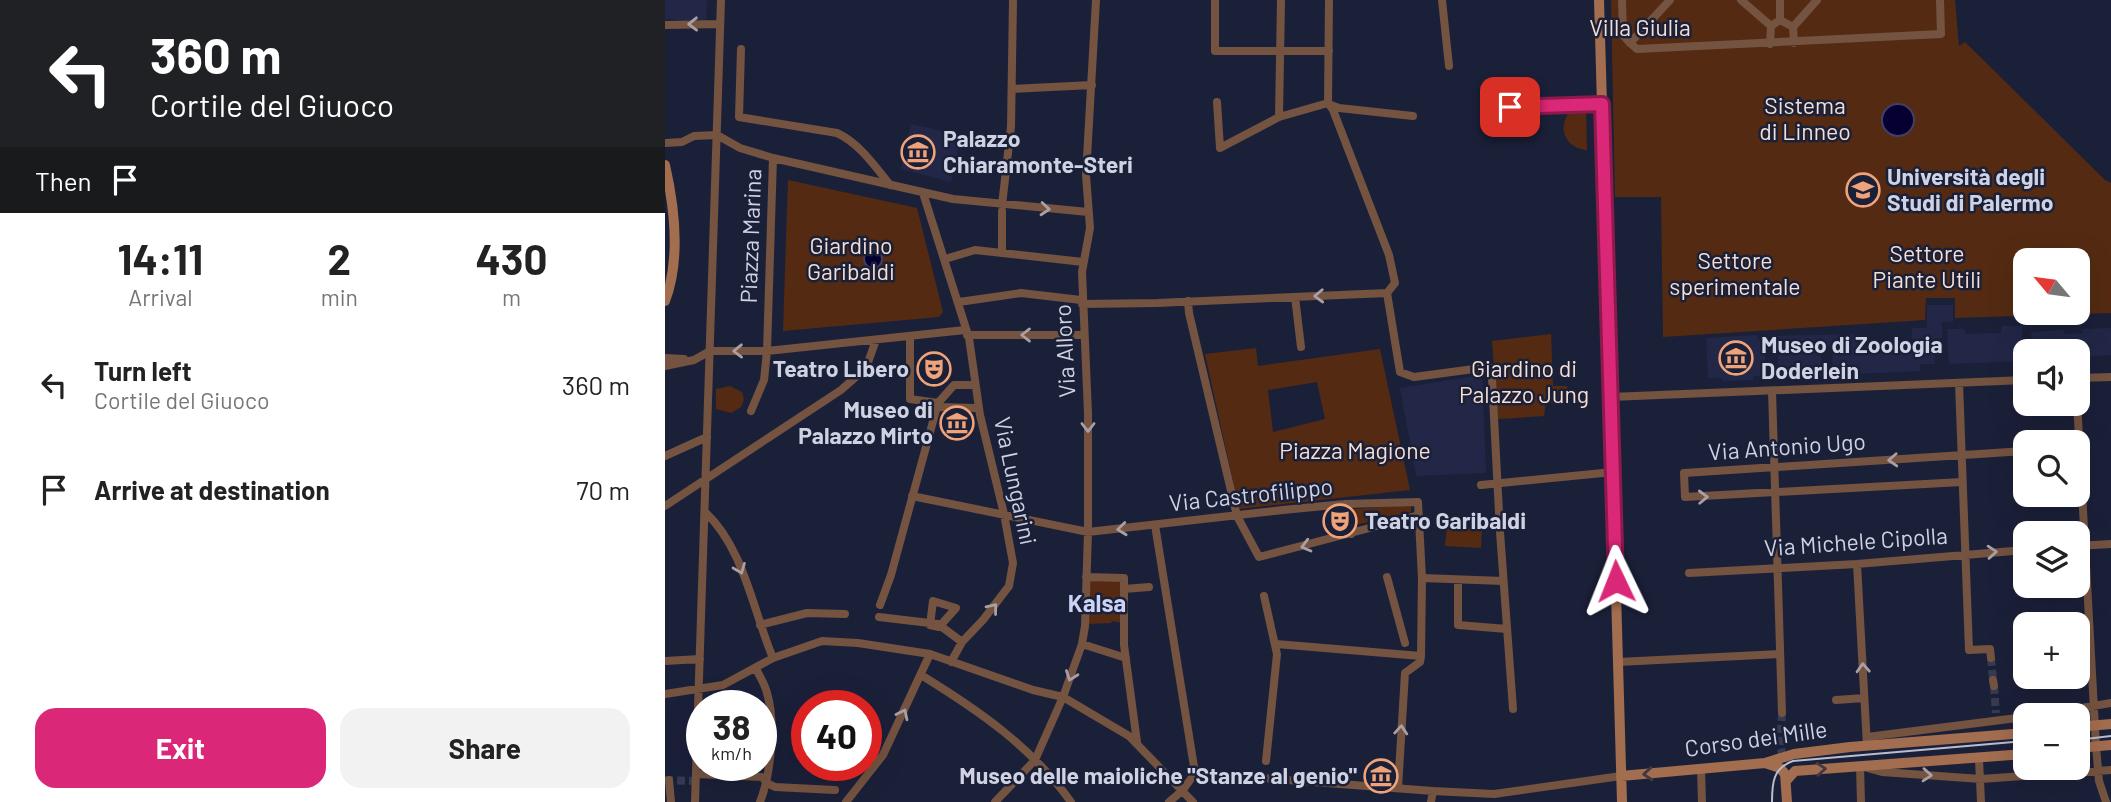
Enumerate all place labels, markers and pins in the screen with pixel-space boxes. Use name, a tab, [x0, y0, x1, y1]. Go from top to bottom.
pin	[1480, 77, 1540, 137]
place label: Palazzo Chiaramonte-Steri	[943, 124, 1133, 178]
museum icon: Palazzo Chiaramonte-Steri	[899, 133, 937, 171]
place label: Università degli Studi di Palermo	[1887, 162, 2054, 216]
school or university icon: Università degli Studi di Palermo	[1844, 171, 1882, 209]
place label: Museo di Zoologia Doderlein	[1761, 330, 1943, 384]
museum icon: Museo di Zoologia Doderlein	[1717, 339, 1755, 377]
theatre icon: Teatro Libero	[915, 350, 953, 388]
place label: Teatro Libero	[773, 354, 909, 382]
place label: Museo di Palazzo Mirto	[798, 395, 933, 449]
museum icon: Museo di Palazzo Mirto	[938, 404, 976, 442]
theatre icon: Teatro Garibaldi	[1321, 502, 1359, 540]
place label: Teatro Garibaldi	[1365, 506, 1526, 534]
museum icon: Museo delle maioliche "Stanze al genio"	[1362, 757, 1400, 795]
place label: Museo delle maioliche "Stanze al genio"	[959, 761, 1357, 789]

